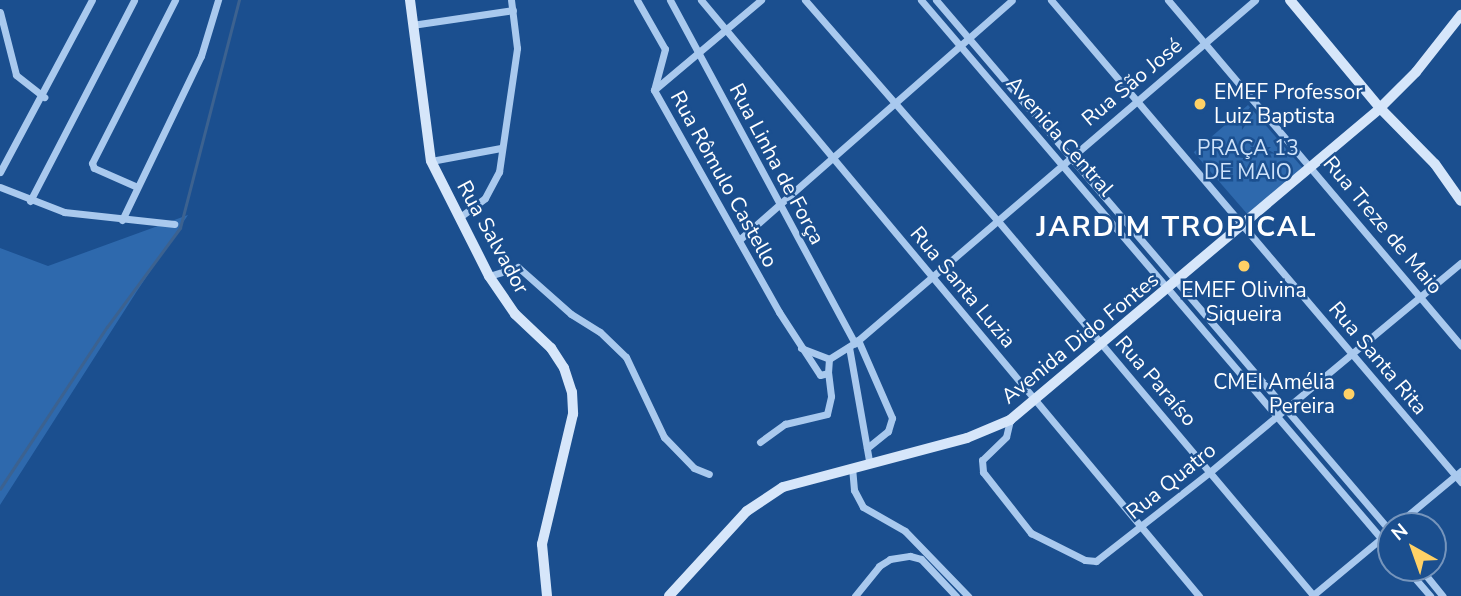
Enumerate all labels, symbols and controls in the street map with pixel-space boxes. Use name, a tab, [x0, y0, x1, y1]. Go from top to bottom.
street label: Rua São José	[1077, 33, 1187, 131]
street label: Avenida Central	[1001, 71, 1119, 201]
street label: Rua Linha de Força	[724, 79, 830, 249]
place label: EMEF Professor Luiz Baptista	[1214, 79, 1363, 129]
street label: Rua Rômulo Castello	[665, 86, 783, 272]
marker: EMEF Professor Luiz Baptista	[1192, 96, 1208, 112]
park label: PRAÇA 13 DE MAIO	[1197, 135, 1299, 185]
street label: Rua Treze de Maio	[1318, 151, 1448, 299]
street label: Rua Salvador	[452, 176, 534, 298]
district label: JARDIM TROPICAL	[1038, 210, 1316, 244]
street label: Rua Santa Luzia	[905, 221, 1021, 353]
marker: EMEF Olivina Siqueira	[1236, 258, 1252, 274]
street label: Avenida Dido Fontes	[996, 267, 1164, 409]
place label: EMEF Olivina Siqueira	[1181, 277, 1307, 327]
street label: Rua Santa Rita	[1323, 296, 1433, 420]
street label: Rua Paraíso	[1110, 331, 1202, 431]
place label: CMEI Amélia Pereira	[1213, 369, 1335, 419]
marker: CMEI Amélia Pereira	[1341, 386, 1357, 402]
street label: Rua Quatro	[1121, 437, 1221, 525]
north arrow	[1377, 512, 1447, 582]
text: N	[1386, 518, 1414, 547]

